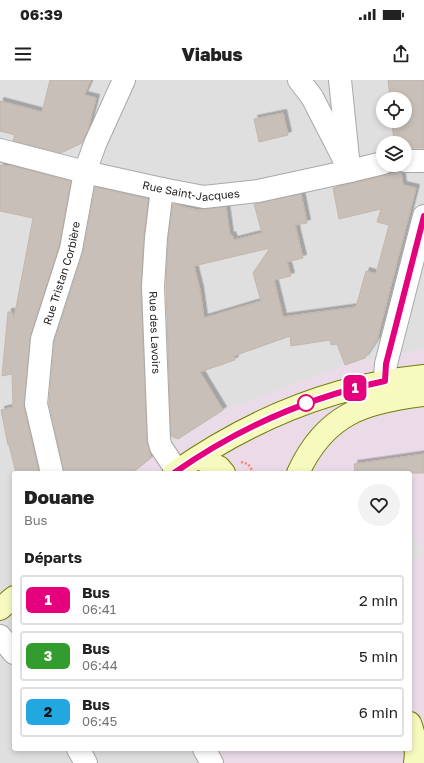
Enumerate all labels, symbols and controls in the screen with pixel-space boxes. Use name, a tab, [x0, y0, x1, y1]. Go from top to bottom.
text: 06:39	[20, 5, 63, 23]
icon: menu	[12, 43, 34, 65]
text: Viabus	[181, 43, 243, 65]
icon: share	[390, 43, 412, 65]
map controls	[376, 92, 412, 172]
button: locate	[376, 92, 412, 128]
button: layers	[376, 136, 412, 172]
street label: Rue Saint-Jacques	[141, 178, 240, 203]
street label: Rue Tristan Corbière	[40, 220, 82, 326]
street label: Rue des Lavoirs	[147, 291, 163, 374]
line badge: 1	[342, 375, 368, 401]
text: 1	[351, 379, 359, 396]
unlabelled marker	[297, 394, 315, 412]
button: heart	[358, 484, 400, 526]
text: Douane	[24, 485, 94, 508]
text: Bus	[24, 512, 47, 528]
text: Départs	[24, 548, 82, 566]
text: Bus	[82, 583, 110, 601]
text: 1	[44, 591, 52, 608]
text: 2 min	[359, 591, 398, 609]
text: 06:41	[82, 601, 116, 617]
text: Bus	[82, 639, 110, 657]
text: 3	[44, 647, 52, 664]
text: 5 min	[359, 647, 398, 665]
text: 06:44	[82, 657, 118, 673]
text: Bus	[82, 695, 110, 713]
text: 2	[44, 703, 52, 720]
text: 6 min	[359, 703, 398, 721]
text: 06:45	[82, 713, 117, 729]

